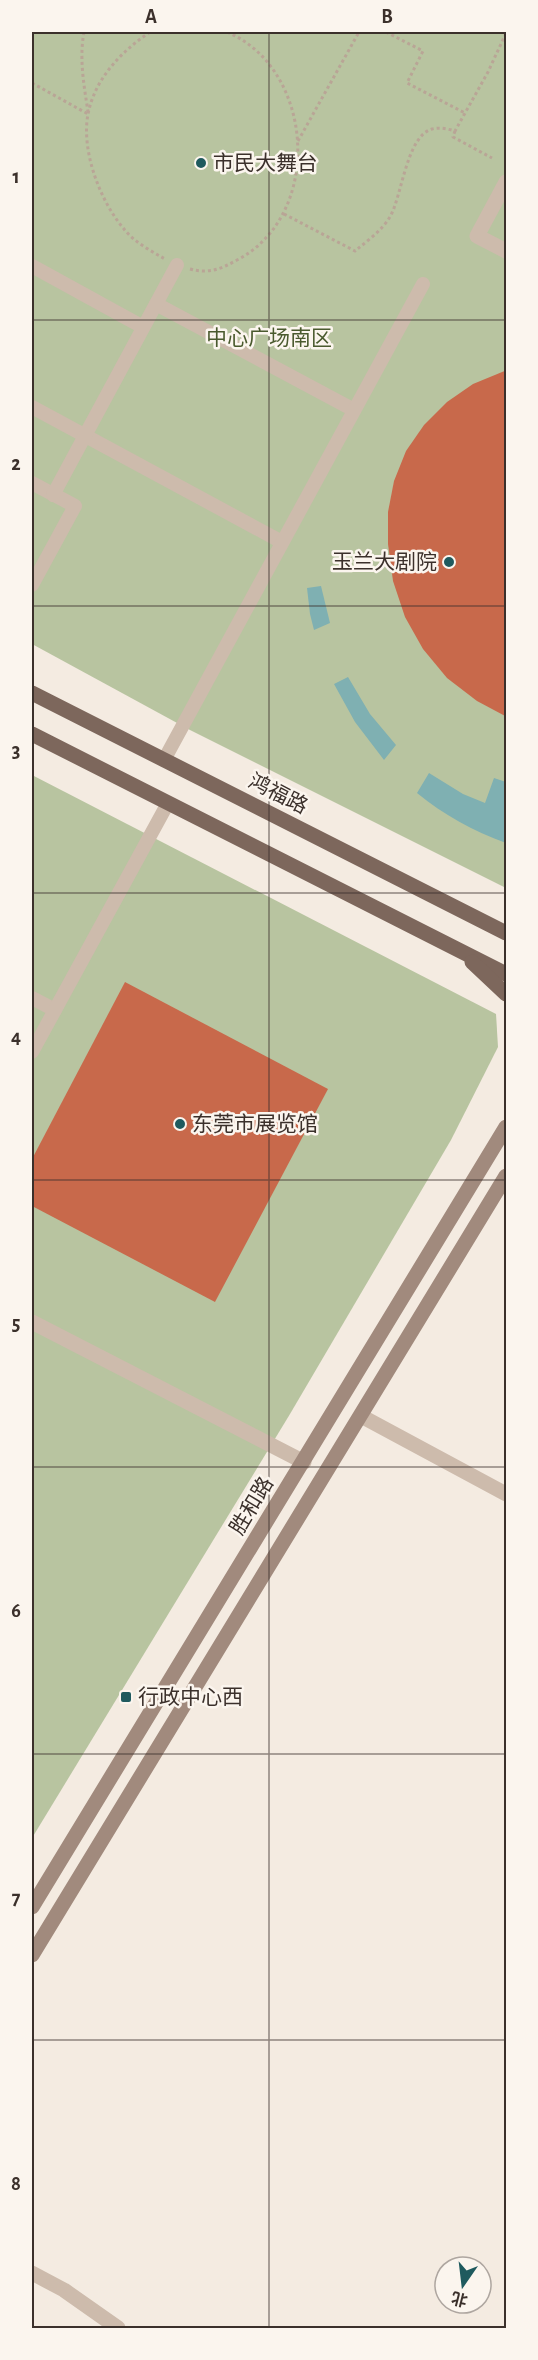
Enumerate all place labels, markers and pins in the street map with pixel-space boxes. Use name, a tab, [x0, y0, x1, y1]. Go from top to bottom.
place label: 市民大舞台	[213, 152, 318, 174]
marker: 市民大舞台	[194, 156, 208, 170]
place label: 玉兰大剧院	[332, 551, 437, 573]
marker: 玉兰大剧院	[442, 555, 456, 569]
place label: 东莞市展览馆	[192, 1113, 318, 1135]
marker: 东莞市展览馆	[173, 1117, 187, 1131]
place label: 行政中心西	[138, 1686, 243, 1708]
marker: 行政中心西	[119, 1690, 133, 1704]

